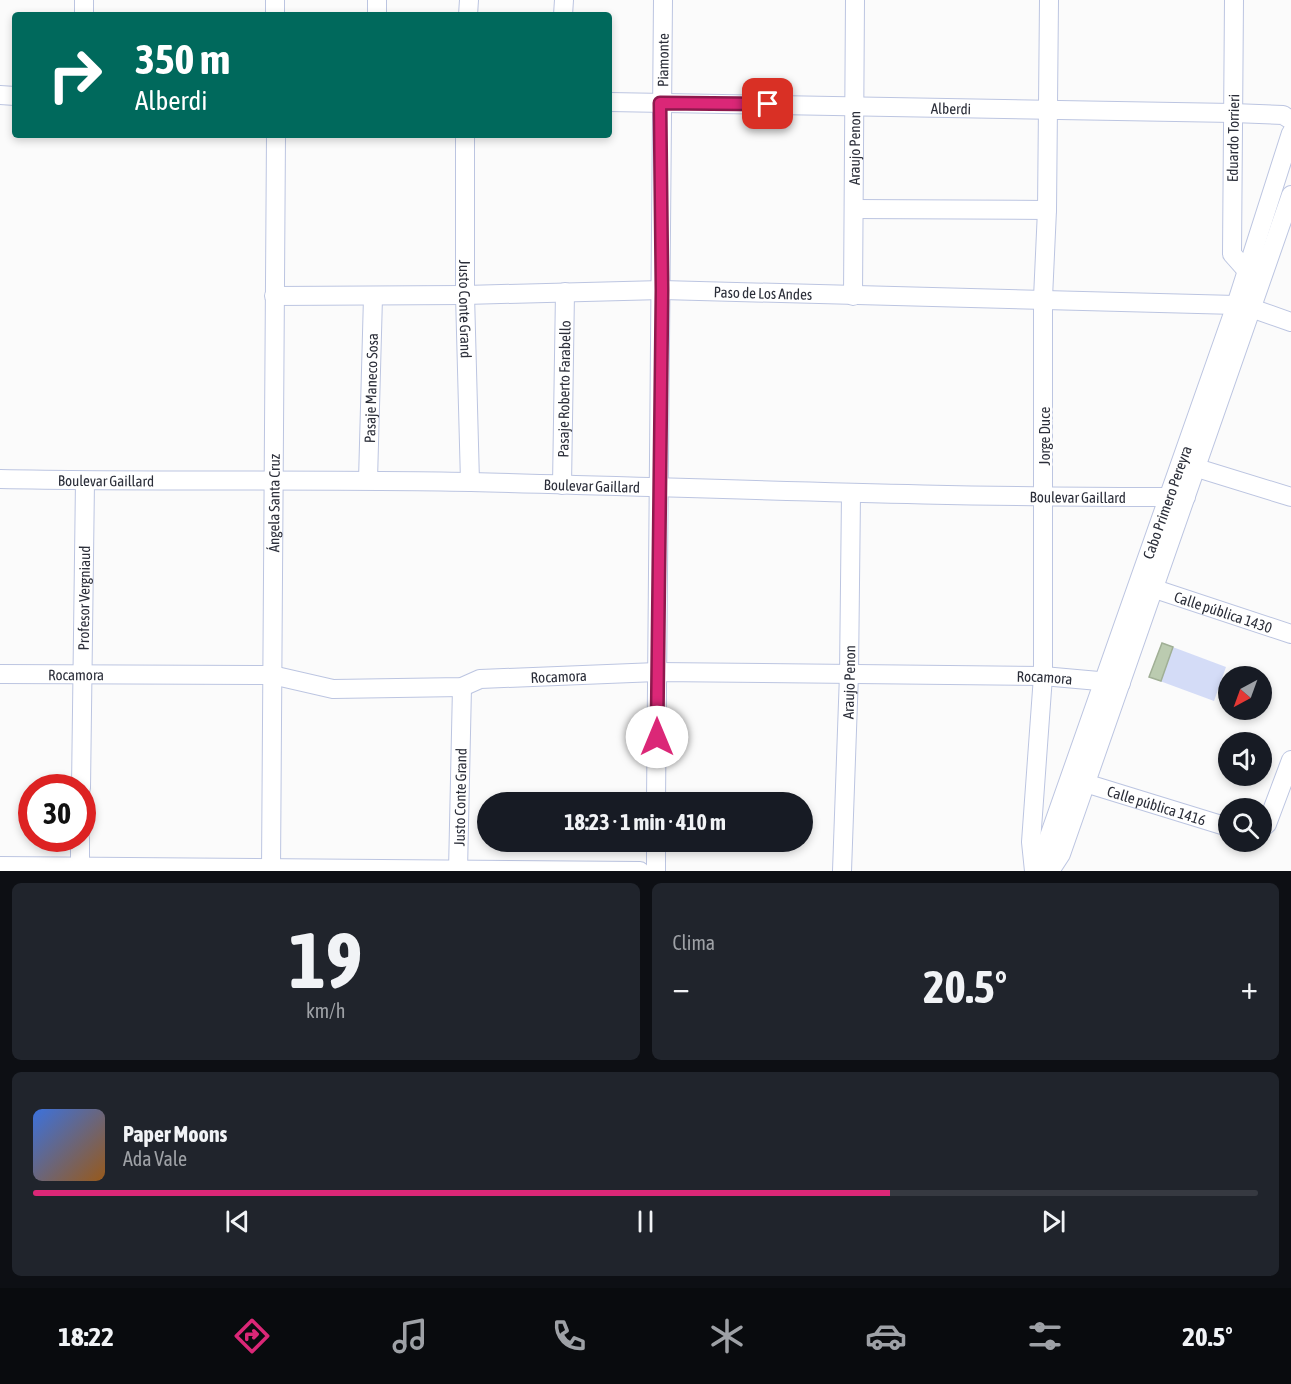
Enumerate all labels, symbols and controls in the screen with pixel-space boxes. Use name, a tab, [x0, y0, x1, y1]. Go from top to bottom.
street label: Piamonte	[654, 33, 671, 87]
text: 350 m	[135, 35, 230, 83]
icon: right	[36, 36, 114, 114]
pin	[742, 78, 793, 129]
text: Alberdi	[135, 85, 207, 116]
icon: arrive	[751, 87, 784, 120]
street label: Eduardo Torrieri	[1224, 94, 1242, 182]
street label: Alberdi	[931, 99, 971, 117]
street label: Araujo Penon	[845, 111, 863, 185]
street label: Justo Conte Grand	[457, 260, 475, 358]
street label: Paso de Los Andes	[713, 283, 812, 302]
street label: Pasaje Roberto Farabello	[554, 320, 573, 458]
street label: Pasaje Maneco Sosa	[361, 333, 381, 443]
street label: Jorge Duce	[1036, 406, 1053, 465]
street label: Cabo Primero Pereyra	[1139, 443, 1194, 561]
street label: Ángela Santa Cruz	[265, 453, 282, 552]
street label: Boulevar Gaillard	[58, 471, 154, 489]
street label: Boulevar Gaillard	[544, 475, 640, 495]
street label: Boulevar Gaillard	[1030, 488, 1126, 506]
street label: Profesor Vergniaud	[74, 545, 93, 651]
street label: Calle pública 1430	[1172, 587, 1275, 636]
street label: Araujo Penon	[839, 645, 858, 719]
street label: Rocamora	[48, 666, 104, 683]
street label: Rocamora	[530, 666, 587, 685]
north arrow	[1218, 666, 1272, 720]
map controls	[1218, 666, 1272, 852]
street label: Rocamora	[1016, 667, 1073, 687]
position arrow	[625, 705, 689, 769]
button: sound	[1218, 732, 1272, 786]
street label: Justo Conte Grand	[450, 748, 469, 846]
speed limit sign: 30	[18, 774, 96, 852]
street label: Calle pública 1416	[1105, 782, 1208, 828]
button: search	[1218, 798, 1272, 852]
text: 18:23 · 1 min · 410 m	[564, 809, 726, 835]
text: 19	[289, 915, 362, 1005]
text: Clima	[673, 931, 715, 954]
text: 20.5°	[923, 961, 1007, 1013]
text: −	[673, 968, 690, 1006]
text: +	[1241, 968, 1258, 1006]
text: km/h	[306, 999, 346, 1022]
text: Paper Moons	[123, 1121, 227, 1147]
text: Ada Vale	[123, 1147, 187, 1170]
icon: previous	[221, 1205, 254, 1238]
icon: pause	[629, 1205, 662, 1238]
icon: next	[1037, 1205, 1070, 1238]
icon: directions	[231, 1315, 273, 1357]
icon: music	[389, 1315, 431, 1357]
icon: phone	[548, 1315, 590, 1357]
icon: climate	[706, 1315, 748, 1357]
icon: car	[865, 1315, 907, 1357]
icon: filters	[1024, 1315, 1066, 1357]
text: 18:22	[58, 1321, 114, 1352]
text: 20.5°	[1182, 1321, 1233, 1352]

